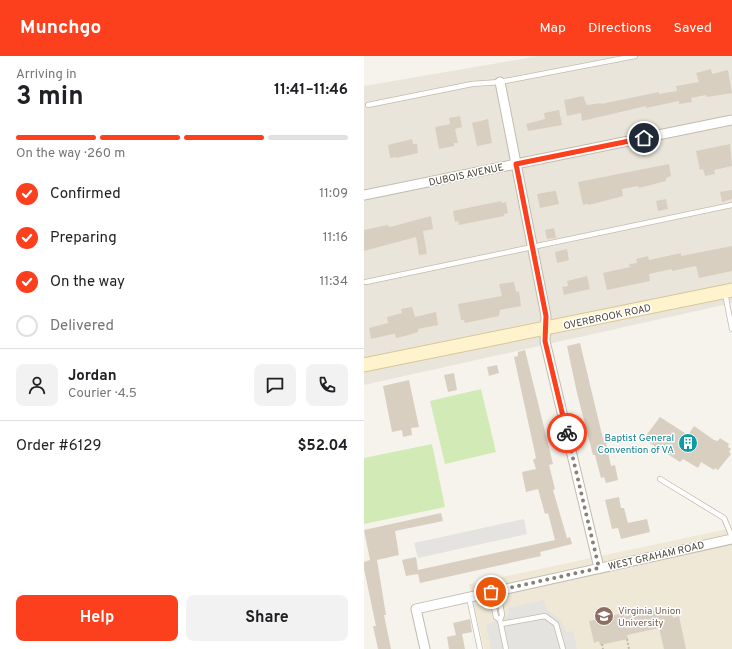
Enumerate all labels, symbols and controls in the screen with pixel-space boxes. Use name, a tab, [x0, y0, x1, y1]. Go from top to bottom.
text: Munchgo	[20, 16, 101, 40]
text: Map	[540, 20, 566, 37]
text: Directions	[588, 20, 652, 37]
text: Saved	[674, 20, 712, 37]
text: Arriving in	[16, 67, 77, 83]
text: 3 min	[16, 81, 84, 114]
text: 11:41–11:46	[274, 81, 348, 100]
pin	[627, 121, 661, 155]
icon: home	[633, 127, 655, 149]
text: On the way · 260 m	[16, 146, 125, 162]
street label: DUBOIS AVENUE	[428, 161, 505, 190]
icon: check	[16, 183, 38, 205]
text: Confirmed	[50, 185, 121, 204]
text: 11:09	[319, 186, 348, 202]
icon: check	[16, 227, 38, 249]
text: Preparing	[50, 229, 117, 248]
text: 11:16	[323, 230, 348, 246]
icon: check	[16, 271, 38, 293]
text: On the way	[50, 273, 125, 292]
text: 11:34	[319, 274, 348, 290]
street label: OVERBROOK ROAD	[562, 302, 653, 333]
text: Delivered	[50, 317, 114, 336]
button: person	[16, 364, 58, 406]
button: chat	[254, 364, 296, 406]
button: phone	[306, 364, 348, 406]
text: Jordan	[68, 367, 117, 386]
text: Courier · 4.5	[68, 386, 137, 402]
courier	[547, 413, 587, 453]
icon: bike	[556, 422, 578, 444]
place label: Baptist General Convention of VA	[597, 432, 674, 457]
building icon: Baptist General Convention of VA	[677, 432, 699, 454]
text: Order #6129	[16, 437, 101, 456]
text: $52.04	[297, 437, 348, 456]
street label: WEST GRAHAM ROAD	[607, 539, 706, 574]
pin	[474, 575, 508, 609]
icon: bag	[480, 581, 502, 603]
button: Help	[16, 595, 178, 641]
button: Share	[186, 595, 348, 641]
school or university icon: Virginia Union University	[593, 605, 615, 627]
place label: Virginia Union University	[618, 605, 681, 630]

